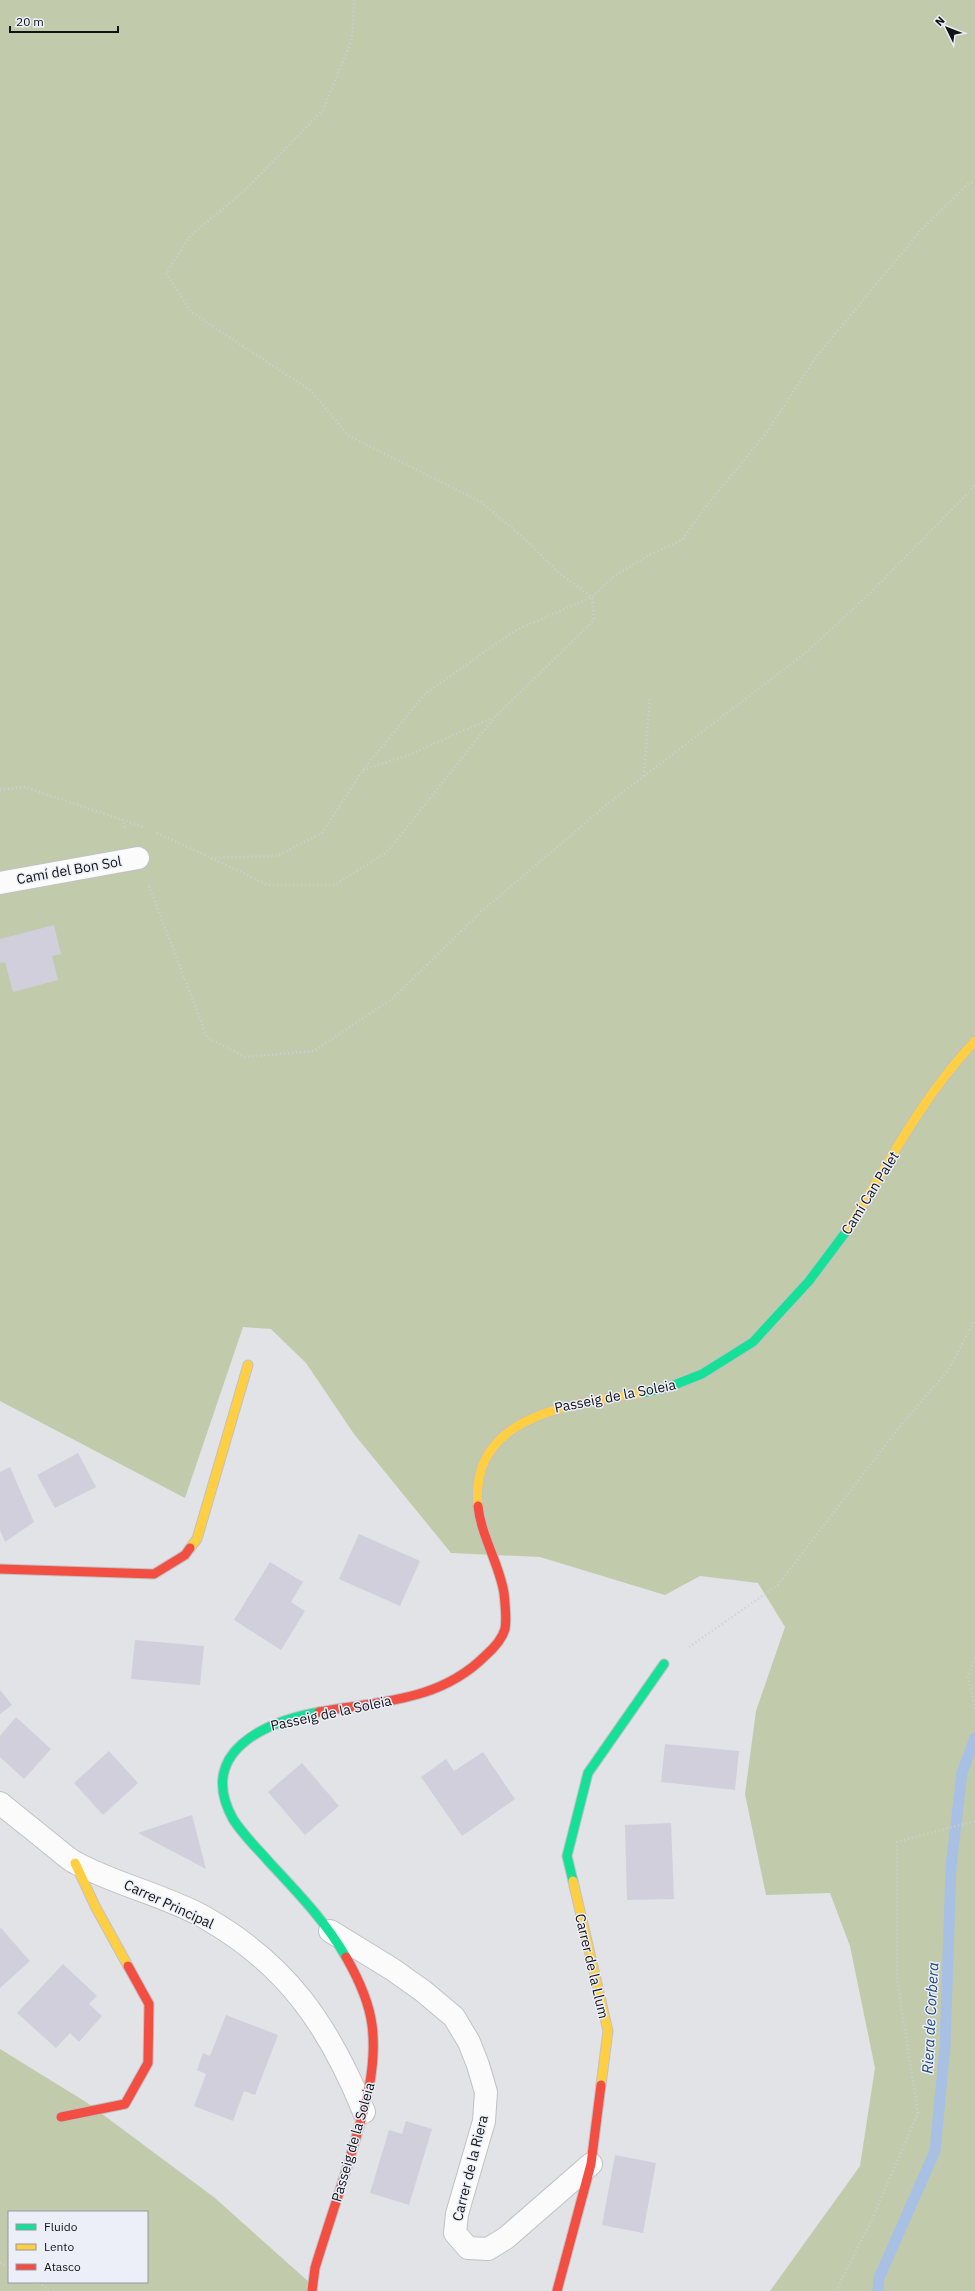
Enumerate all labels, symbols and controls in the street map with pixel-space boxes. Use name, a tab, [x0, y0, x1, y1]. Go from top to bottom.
scale bar	[10, 8, 118, 34]
north arrow	[927, 8, 967, 48]
text: N	[932, 13, 948, 29]
text: 20 m	[16, 14, 44, 29]
street label: Camí del Bon Sol	[15, 852, 123, 888]
street label: Camí Can Palet	[837, 1148, 903, 1238]
street label: Passeig de la Soleia	[553, 1375, 678, 1417]
street label: Passeig de la Soleia	[269, 1691, 394, 1735]
street label: Carrer Principal	[121, 1875, 217, 1933]
street label: Carrer de la Llum	[571, 1912, 613, 2020]
water label: Riera de Corbera	[918, 1962, 942, 2074]
street label: Passeig de la Soleia	[327, 2080, 379, 2204]
street label: Carrer de la Riera	[448, 2112, 492, 2223]
legend	[8, 2211, 148, 2283]
text: Fluido	[44, 2219, 78, 2234]
text: Lento	[44, 2239, 74, 2254]
text: Atasco	[44, 2259, 81, 2274]

